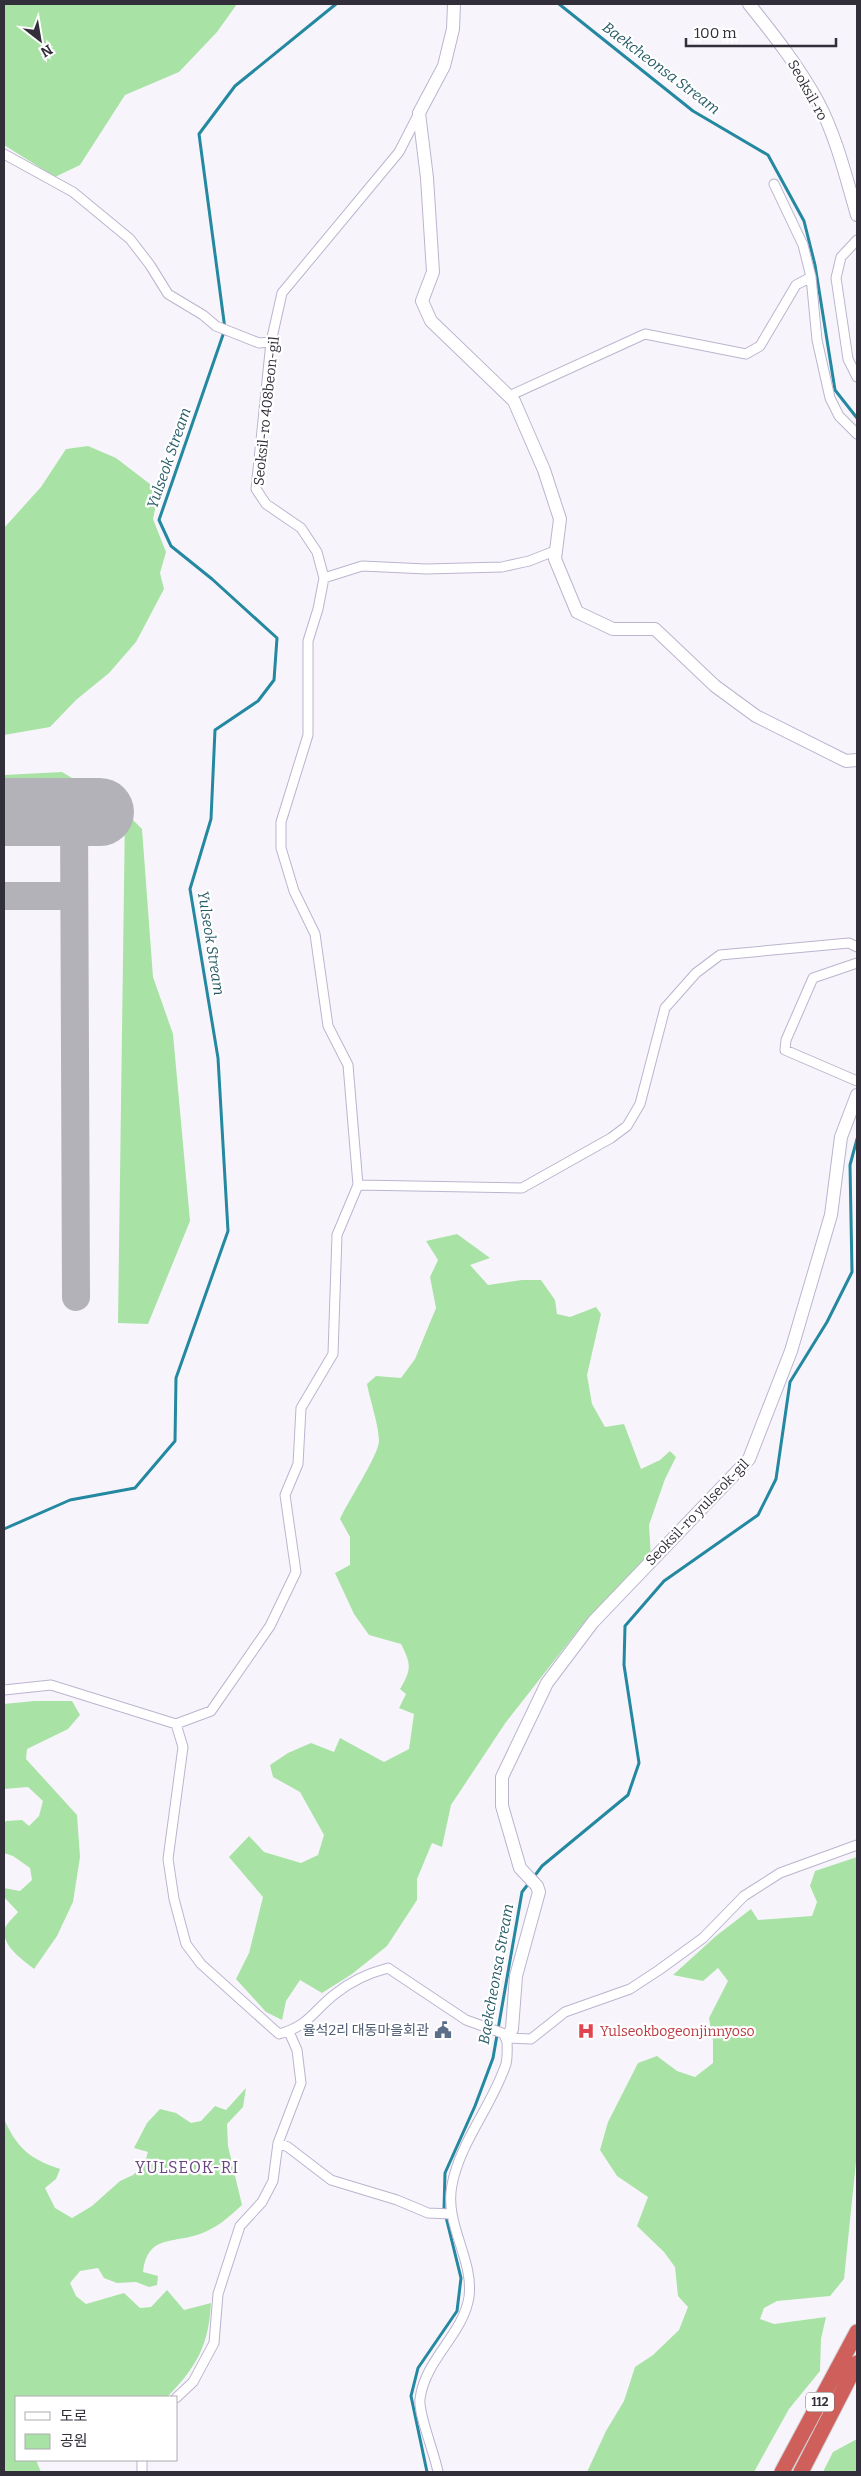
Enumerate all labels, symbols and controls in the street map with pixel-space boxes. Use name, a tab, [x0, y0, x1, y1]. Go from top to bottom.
north arrow	[15, 15, 65, 65]
scale bar	[686, 15, 836, 47]
water label: Baekcheonsa Stream	[599, 18, 723, 118]
text: 100 m	[694, 24, 737, 42]
text: N	[37, 41, 55, 61]
street label: Seoksil-ro	[784, 57, 831, 123]
street label: Seoksil-ro 408beon-gil	[250, 336, 283, 486]
water label: Yulseok Stream	[143, 405, 195, 511]
water label: Yulseok Stream	[194, 890, 228, 996]
street label: Seoksil-ro yulseok-gil	[642, 1456, 753, 1569]
water label: Baekcheonsa Stream	[475, 1902, 517, 2046]
public building icon: 율석2리 대동마을회관	[433, 2020, 453, 2040]
hospital icon: Yulseokbogeonjinnyoso	[576, 2021, 596, 2041]
place label: 율석2리 대동마을회관	[303, 2022, 429, 2039]
place label: Yulseokbogeonjinnyoso	[600, 2023, 755, 2040]
district label: YULSEOK-RI	[135, 2158, 239, 2177]
road number: 112	[806, 2392, 834, 2412]
legend	[15, 2396, 178, 2461]
text: 도로	[60, 2407, 88, 2425]
text: 공원	[60, 2432, 88, 2450]

